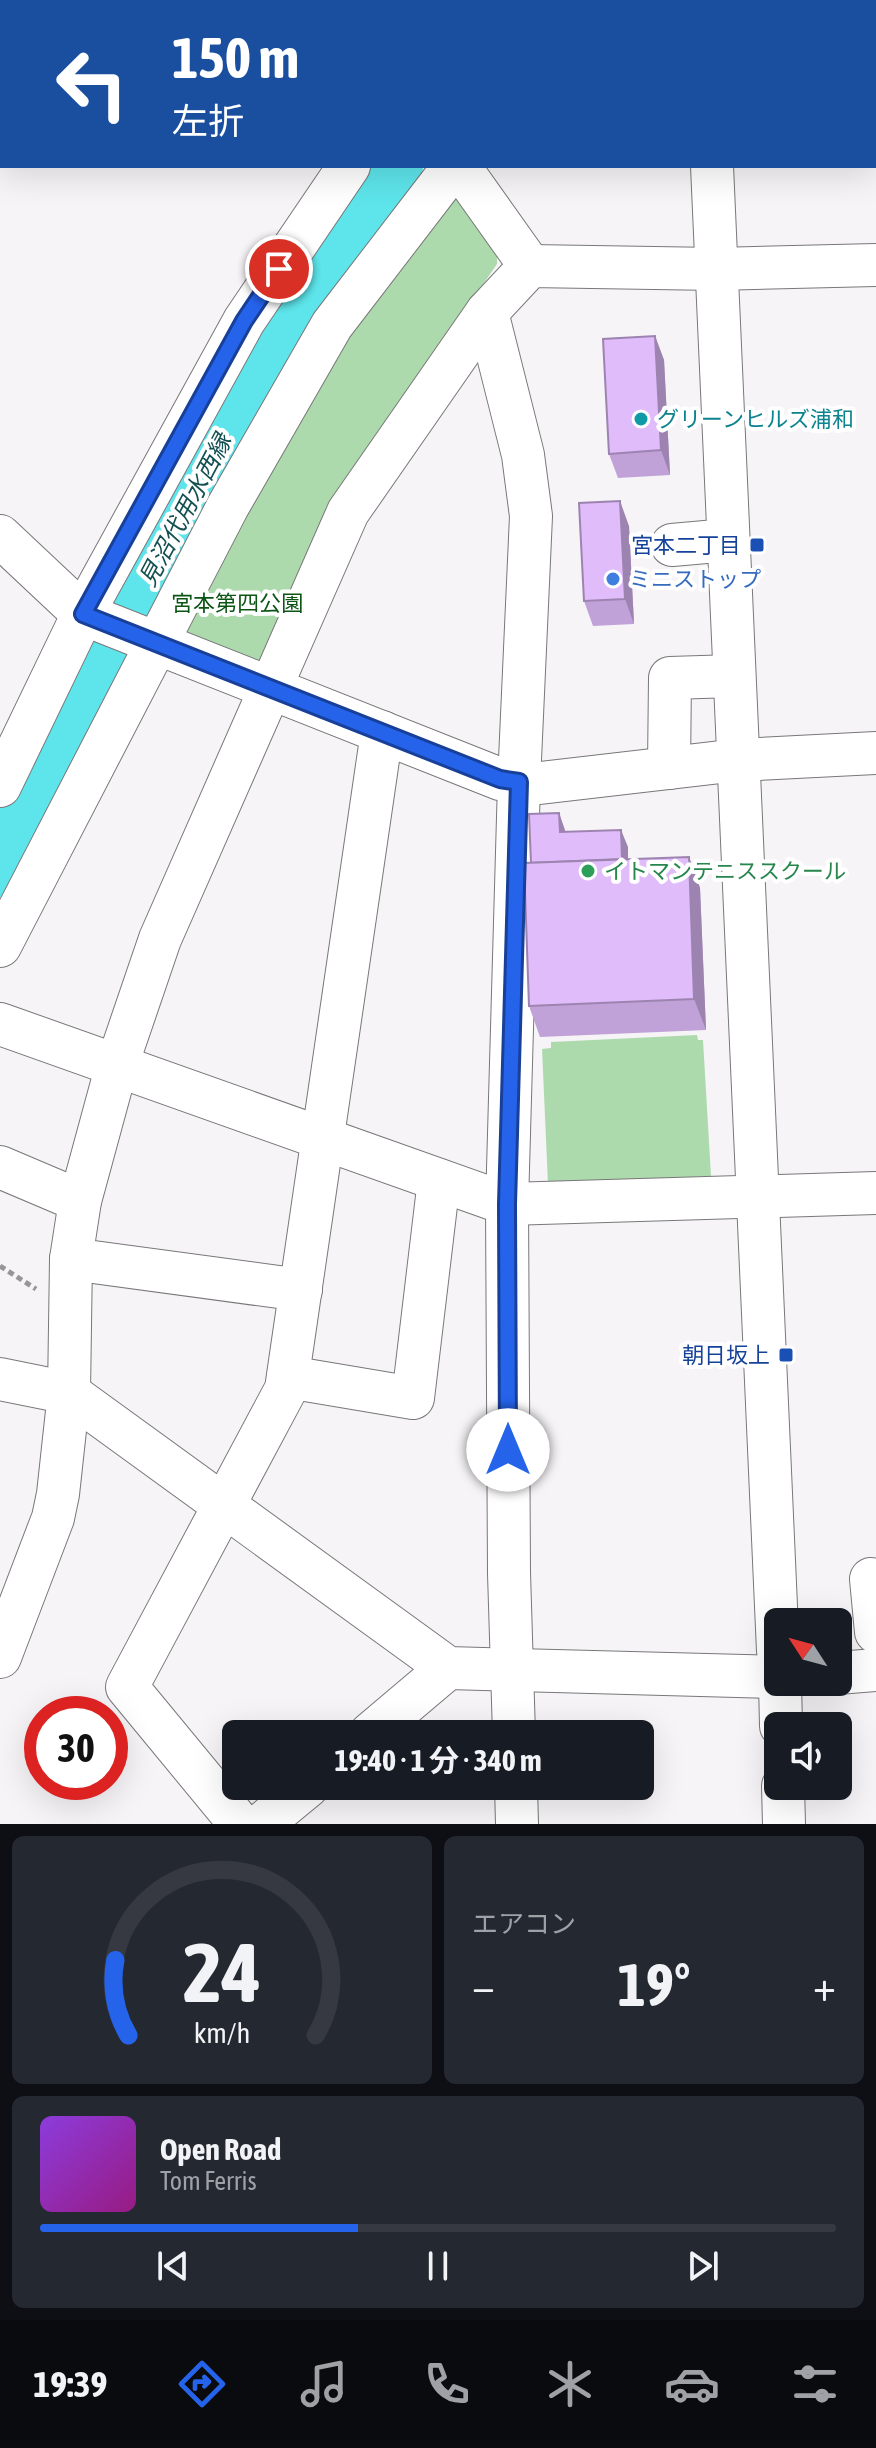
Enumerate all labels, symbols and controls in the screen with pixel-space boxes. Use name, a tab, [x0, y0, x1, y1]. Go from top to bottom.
text: 150 m	[172, 26, 299, 90]
icon: left	[40, 32, 144, 136]
text: 左折	[172, 100, 244, 142]
pin	[245, 235, 313, 303]
icon: arrive	[257, 247, 301, 291]
place label: グリーンヒルズ浦和	[657, 406, 854, 432]
marker: グリーンヒルズ浦和	[632, 410, 650, 428]
water label: 見沼代用水西縁	[134, 427, 238, 591]
place label: 宮本二丁目	[631, 532, 741, 558]
marker: 宮本二丁目	[748, 536, 766, 554]
place label: ミニストップ	[629, 566, 761, 592]
marker: ミニストップ	[604, 570, 622, 588]
park label: 宮本第四公園	[171, 590, 303, 616]
place label: イトマンテニススクール	[604, 858, 846, 884]
marker: イトマンテニススクール	[579, 862, 597, 880]
place label: 朝日坂上	[682, 1342, 770, 1368]
marker: 朝日坂上	[777, 1346, 795, 1364]
position arrow	[466, 1408, 550, 1492]
north arrow	[764, 1608, 852, 1696]
map controls	[764, 1608, 852, 1800]
speed limit sign: 30	[24, 1696, 128, 1800]
button: sound	[764, 1712, 852, 1800]
text: 19:40 · 1 分 · 340 m	[334, 1743, 542, 1777]
text: エアコン	[472, 1909, 576, 1939]
text: 24	[183, 1924, 261, 2020]
text: 19°	[618, 1950, 690, 2019]
text: −	[472, 1960, 495, 2010]
text: +	[813, 1960, 836, 2010]
text: km/h	[194, 2016, 250, 2049]
text: Open Road	[160, 2132, 281, 2166]
text: Tom Ferris	[160, 2166, 257, 2196]
icon: previous	[151, 2244, 195, 2288]
icon: pause	[416, 2244, 460, 2288]
icon: next	[681, 2244, 725, 2288]
icon: directions	[174, 2356, 230, 2412]
icon: music	[296, 2356, 352, 2412]
icon: phone	[419, 2356, 475, 2412]
icon: climate	[542, 2356, 598, 2412]
icon: car	[664, 2356, 720, 2412]
icon: filters	[787, 2356, 843, 2412]
text: 19:39	[33, 2363, 107, 2405]

